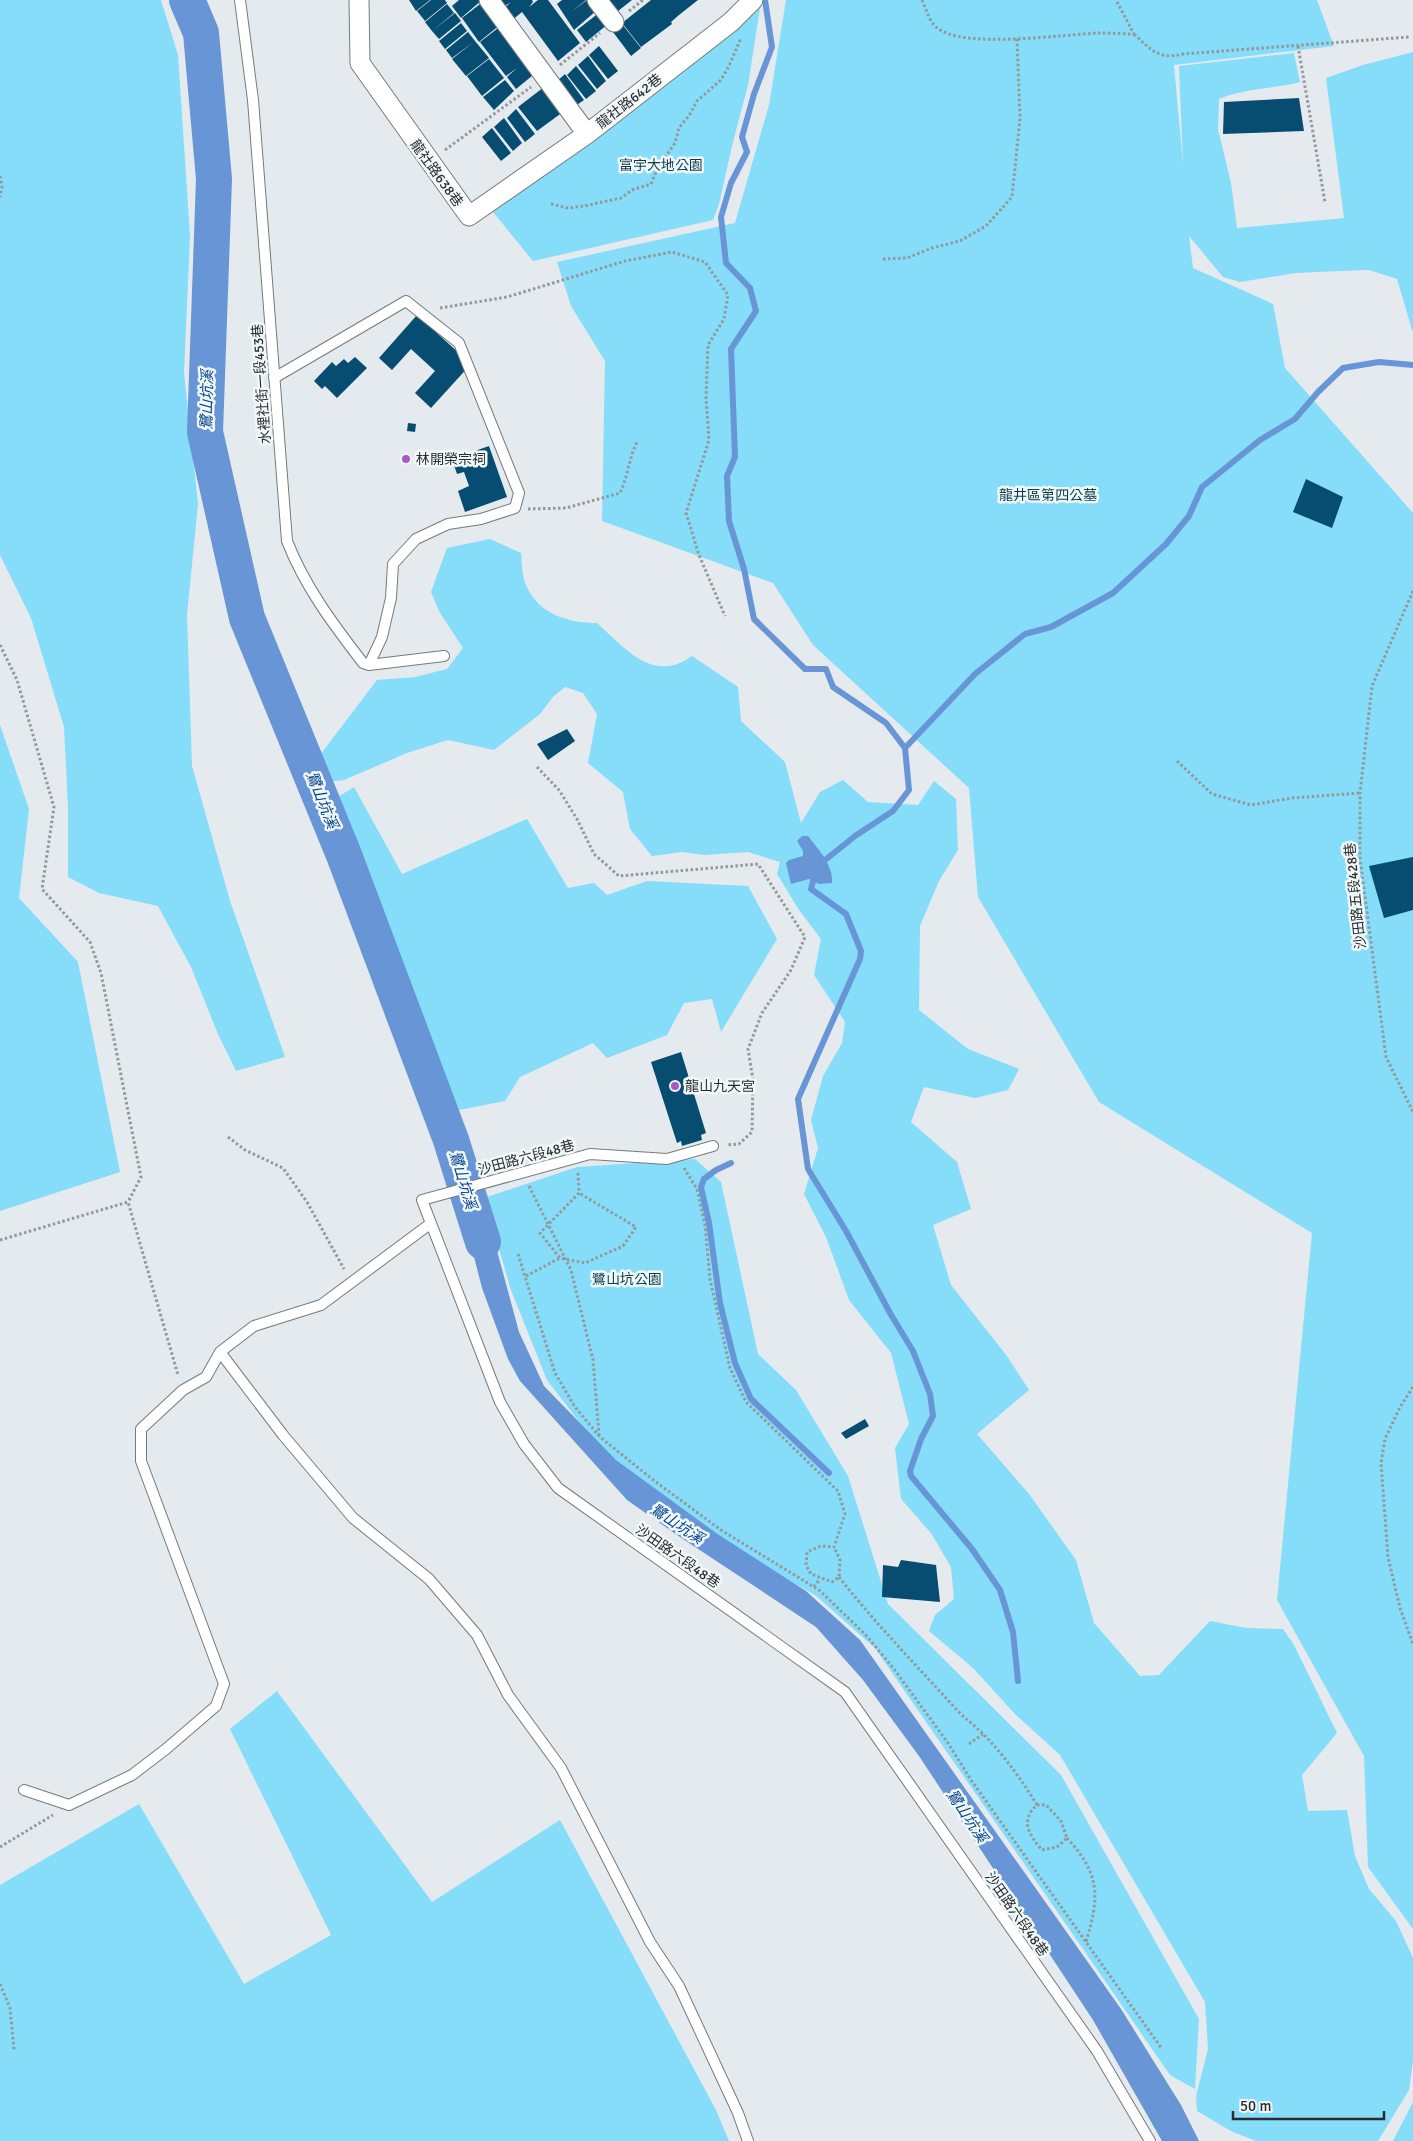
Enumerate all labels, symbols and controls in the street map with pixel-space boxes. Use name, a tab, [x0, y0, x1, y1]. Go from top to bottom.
street label: 龍社路642巷	[593, 70, 666, 132]
street label: 龍社路638巷	[407, 136, 467, 210]
park label: 富宇大地公園	[619, 157, 703, 174]
street label: 水裡社街一段453巷	[249, 323, 274, 445]
water label: 鷺山坑溪	[197, 368, 217, 430]
place label: 林開榮宗祠	[416, 451, 486, 468]
marker: 林開榮宗祠	[400, 453, 412, 465]
park label: 龍井區第四公墓	[999, 487, 1097, 504]
water label: 鷺山坑溪	[302, 769, 342, 833]
street label: 沙田路五段428巷	[1341, 842, 1370, 950]
place label: 龍山九天宮	[685, 1078, 755, 1095]
marker: 龍山九天宮	[669, 1080, 681, 1092]
street label: 沙田路六段48巷	[476, 1136, 576, 1179]
water label: 鷺山坑溪	[446, 1149, 481, 1213]
park label: 鷺山坑公園	[592, 1271, 662, 1288]
water label: 鷺山坑溪	[647, 1500, 709, 1549]
street label: 沙田路六段48巷	[632, 1521, 723, 1592]
water label: 鷺山坑溪	[943, 1786, 992, 1848]
street label: 沙田路六段48巷	[981, 1869, 1052, 1960]
scale bar	[1233, 2088, 1384, 2120]
text: 50 m	[1240, 2097, 1271, 2115]

